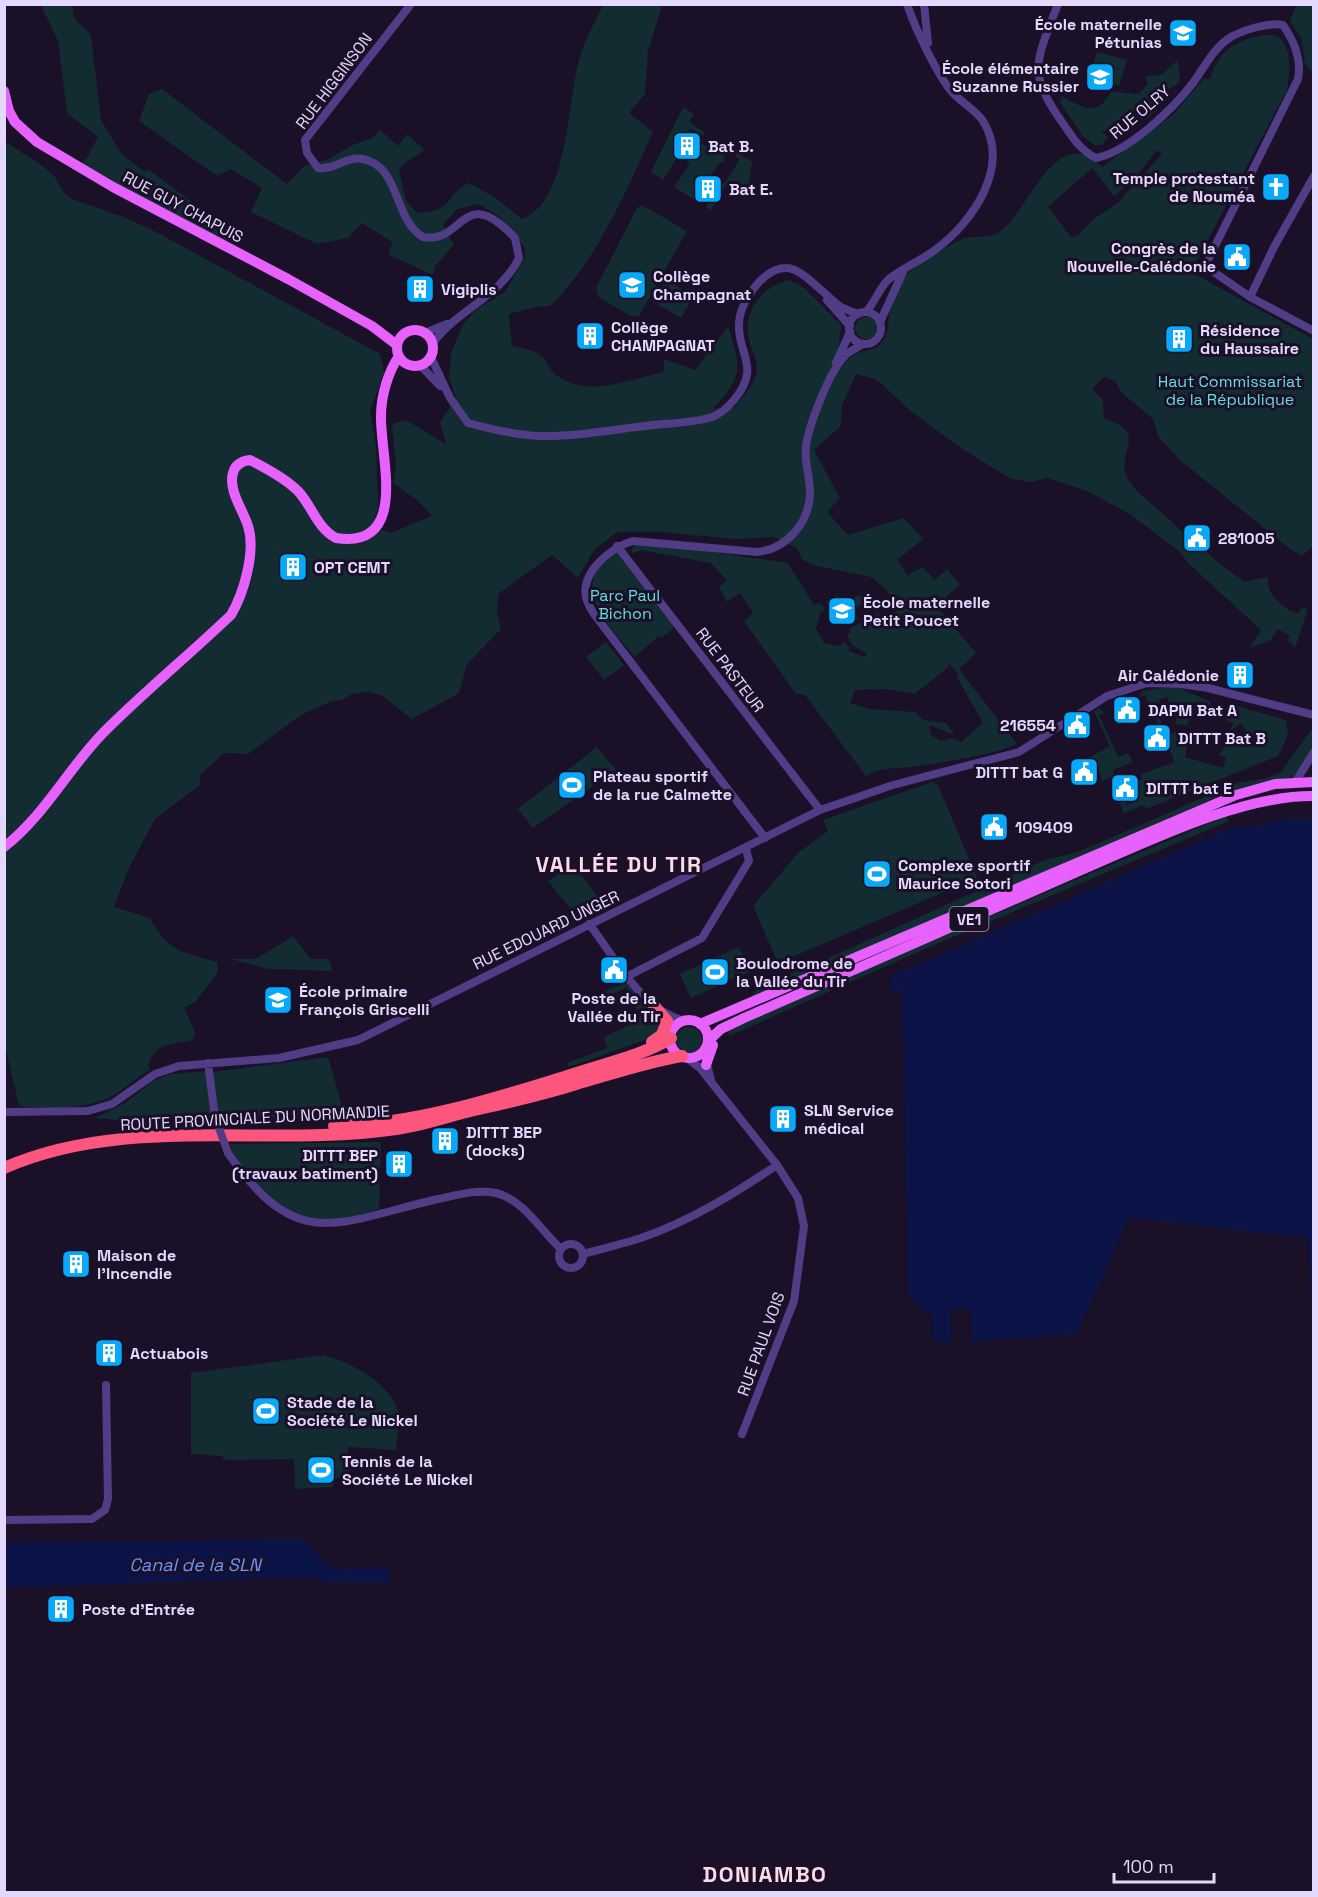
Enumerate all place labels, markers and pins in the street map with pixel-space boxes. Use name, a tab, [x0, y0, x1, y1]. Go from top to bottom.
place label: École maternelle Pétunias	[1035, 14, 1162, 53]
school or university icon: École maternelle Pétunias	[1167, 17, 1199, 49]
place label: École élémentaire Suzanne Russier	[942, 58, 1079, 97]
school or university icon: École élémentaire Suzanne Russier	[1084, 61, 1116, 93]
building icon: Bat B.	[671, 130, 703, 162]
place label: Bat B.	[708, 136, 754, 157]
place label: Temple protestant de Nouméa	[1113, 168, 1255, 207]
church icon: Temple protestant de Nouméa	[1260, 171, 1292, 203]
building icon: Bat E.	[692, 173, 724, 205]
place label: Bat E.	[729, 179, 773, 200]
place label: Congrès de la Nouvelle-Calédonie	[1067, 238, 1216, 277]
public building icon: Congrès de la Nouvelle-Calédonie	[1221, 241, 1253, 273]
place label: Collège Champagnat	[653, 266, 751, 305]
school or university icon: Collège Champagnat	[616, 269, 648, 301]
building icon: Vigiplis	[404, 273, 436, 305]
place label: Vigiplis	[441, 279, 497, 300]
place label: Collège CHAMPAGNAT	[611, 317, 715, 356]
building icon: Collège CHAMPAGNAT	[574, 320, 606, 352]
place label: Résidence du Haussaire	[1200, 320, 1299, 359]
building icon: Résidence du Haussaire	[1163, 323, 1195, 355]
public building icon: 281005	[1181, 522, 1213, 554]
place label: 281005	[1218, 528, 1275, 549]
building icon: OPT CEMT	[277, 551, 309, 583]
place label: OPT CEMT	[314, 557, 391, 578]
place label: École maternelle Petit Poucet	[863, 592, 990, 631]
school or university icon: École maternelle Petit Poucet	[826, 595, 858, 627]
building icon: Air Calédonie	[1224, 659, 1256, 691]
place label: Air Calédonie	[1118, 665, 1219, 686]
public building icon: DAPM Bat A	[1111, 694, 1143, 726]
place label: DAPM Bat A	[1148, 700, 1237, 721]
public building icon: 216554	[1061, 709, 1093, 741]
place label: 216554	[1000, 715, 1056, 736]
public building icon: DITTT Bat B	[1141, 722, 1173, 754]
place label: DITTT Bat B	[1178, 728, 1266, 749]
public building icon: DITTT bat G	[1068, 756, 1100, 788]
place label: DITTT bat G	[975, 762, 1063, 783]
place label: Plateau sportif de la rue Calmette	[593, 766, 732, 805]
sports icon: Plateau sportif de la rue Calmette	[556, 769, 588, 801]
public building icon: DITTT bat E	[1109, 772, 1141, 804]
place label: DITTT bat E	[1146, 778, 1232, 799]
public building icon: 109409	[978, 811, 1010, 843]
place label: 109409	[1015, 817, 1073, 838]
place label: Complexe sportif Maurice Sotori	[898, 855, 1030, 894]
sports icon: Complexe sportif Maurice Sotori	[861, 858, 893, 890]
place label: Boulodrome de la Vallée du Tir	[736, 953, 853, 992]
public building icon: Poste de la Vallée du Tir	[598, 954, 630, 986]
sports icon: Boulodrome de la Vallée du Tir	[699, 956, 731, 988]
place label: École primaire François Griscelli	[299, 981, 430, 1020]
school or university icon: École primaire François Griscelli	[262, 984, 294, 1016]
place label: Poste de la Vallée du Tir	[567, 988, 661, 1027]
place label: SLN Service médical	[804, 1100, 894, 1139]
building icon: SLN Service médical	[767, 1103, 799, 1135]
place label: DITTT BEP (docks)	[466, 1122, 542, 1161]
building icon: DITTT BEP (docks)	[429, 1125, 461, 1157]
place label: DITTT BEP (travaux batiment)	[232, 1145, 378, 1184]
building icon: DITTT BEP (travaux batiment)	[383, 1148, 415, 1180]
place label: Maison de l'Incendie	[97, 1245, 176, 1284]
building icon: Maison de l'Incendie	[60, 1248, 92, 1280]
building icon: Actuabois	[93, 1337, 125, 1369]
place label: Actuabois	[130, 1343, 208, 1364]
place label: Stade de la Société Le Nickel	[287, 1392, 418, 1431]
sports icon: Stade de la Société Le Nickel	[250, 1395, 282, 1427]
place label: Tennis de la Société Le Nickel	[342, 1451, 473, 1490]
sports icon: Tennis de la Société Le Nickel	[305, 1454, 337, 1486]
building icon: Poste d'Entrée	[45, 1593, 77, 1625]
place label: Poste d'Entrée	[82, 1599, 195, 1620]

